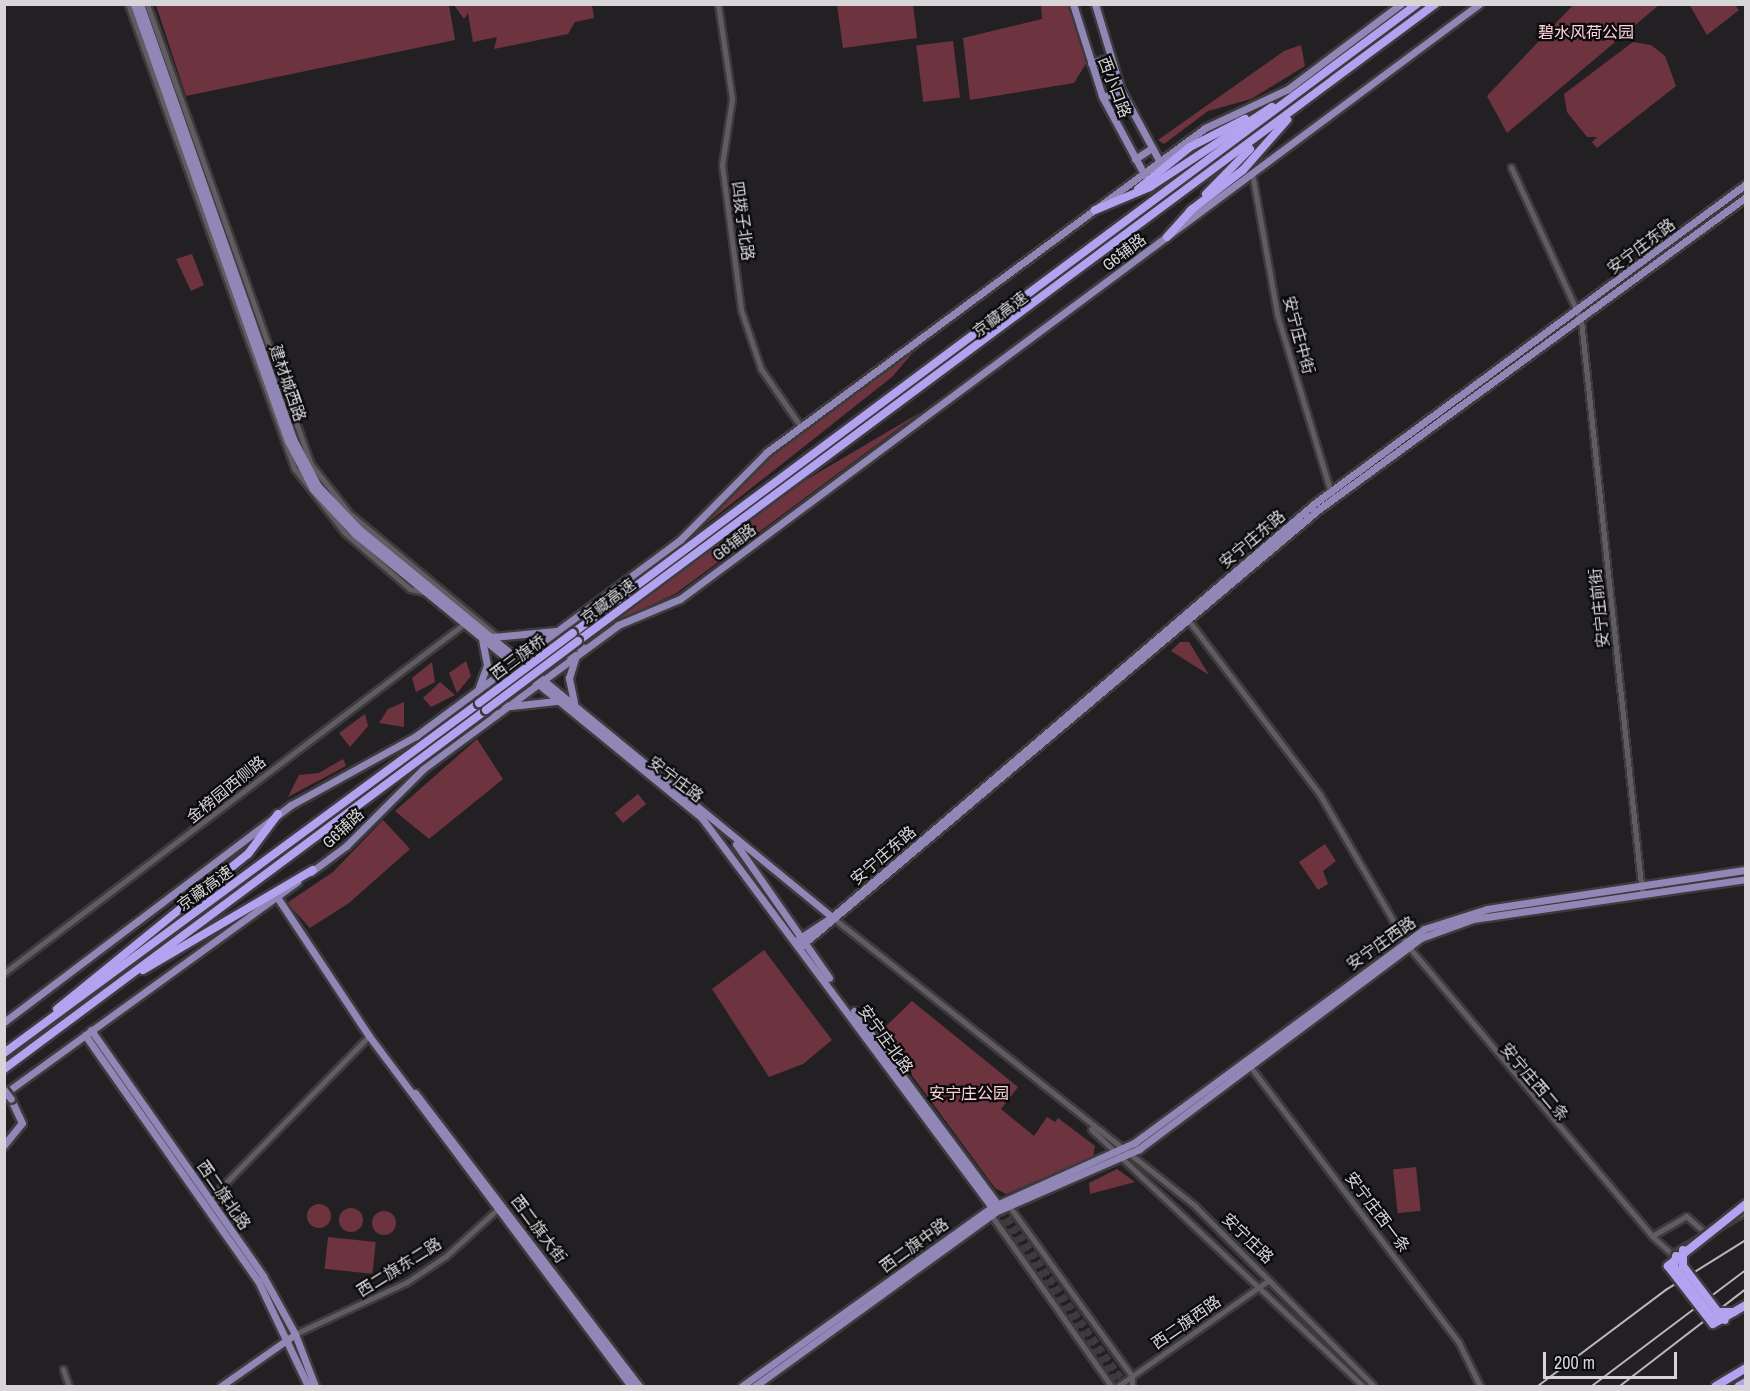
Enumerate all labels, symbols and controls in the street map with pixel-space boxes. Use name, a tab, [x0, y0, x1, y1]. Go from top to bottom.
park label: 碧水风荷公园	[1538, 22, 1634, 42]
street label: 西小口路	[1095, 54, 1135, 120]
street label: 四拨子北路	[728, 180, 758, 262]
street label: 安宁庄东路	[1603, 214, 1679, 278]
street label: G6辅路	[1098, 229, 1150, 275]
street label: 京藏高速	[969, 287, 1031, 341]
street label: 安宁庄中街	[1279, 294, 1319, 376]
street label: 建材城西路	[266, 342, 310, 424]
street label: 安宁庄东路	[1215, 506, 1289, 572]
street label: G6辅路	[708, 519, 760, 565]
street label: 安宁庄前街	[1585, 567, 1613, 649]
street label: 京藏高速	[577, 574, 639, 628]
street label: 西三旗桥	[487, 630, 549, 684]
street label: 金榜园西侧路	[183, 751, 269, 827]
street label: 安宁庄路	[645, 752, 707, 806]
street label: G6辅路	[318, 804, 368, 852]
street label: 安宁庄东路	[847, 822, 919, 888]
street label: 京藏高速	[173, 861, 237, 915]
street label: 安宁庄西路	[1343, 912, 1419, 974]
street label: 安宁庄北路	[855, 1001, 917, 1077]
street label: 安宁庄西二条	[1497, 1039, 1573, 1125]
park label: 安宁庄公园	[929, 1083, 1009, 1103]
street label: 西二旗北路	[193, 1157, 255, 1233]
street label: 安宁庄西一条	[1341, 1168, 1415, 1256]
street label: 西二旗大街	[507, 1191, 571, 1267]
street label: 安宁庄路	[1218, 1209, 1278, 1267]
street label: 西二旗中路	[876, 1214, 952, 1276]
street label: 西二旗东二路	[353, 1233, 445, 1301]
street label: 西二旗西路	[1148, 1291, 1224, 1353]
scale bar	[1546, 1340, 1680, 1378]
text: 200 m	[1554, 1350, 1595, 1375]

